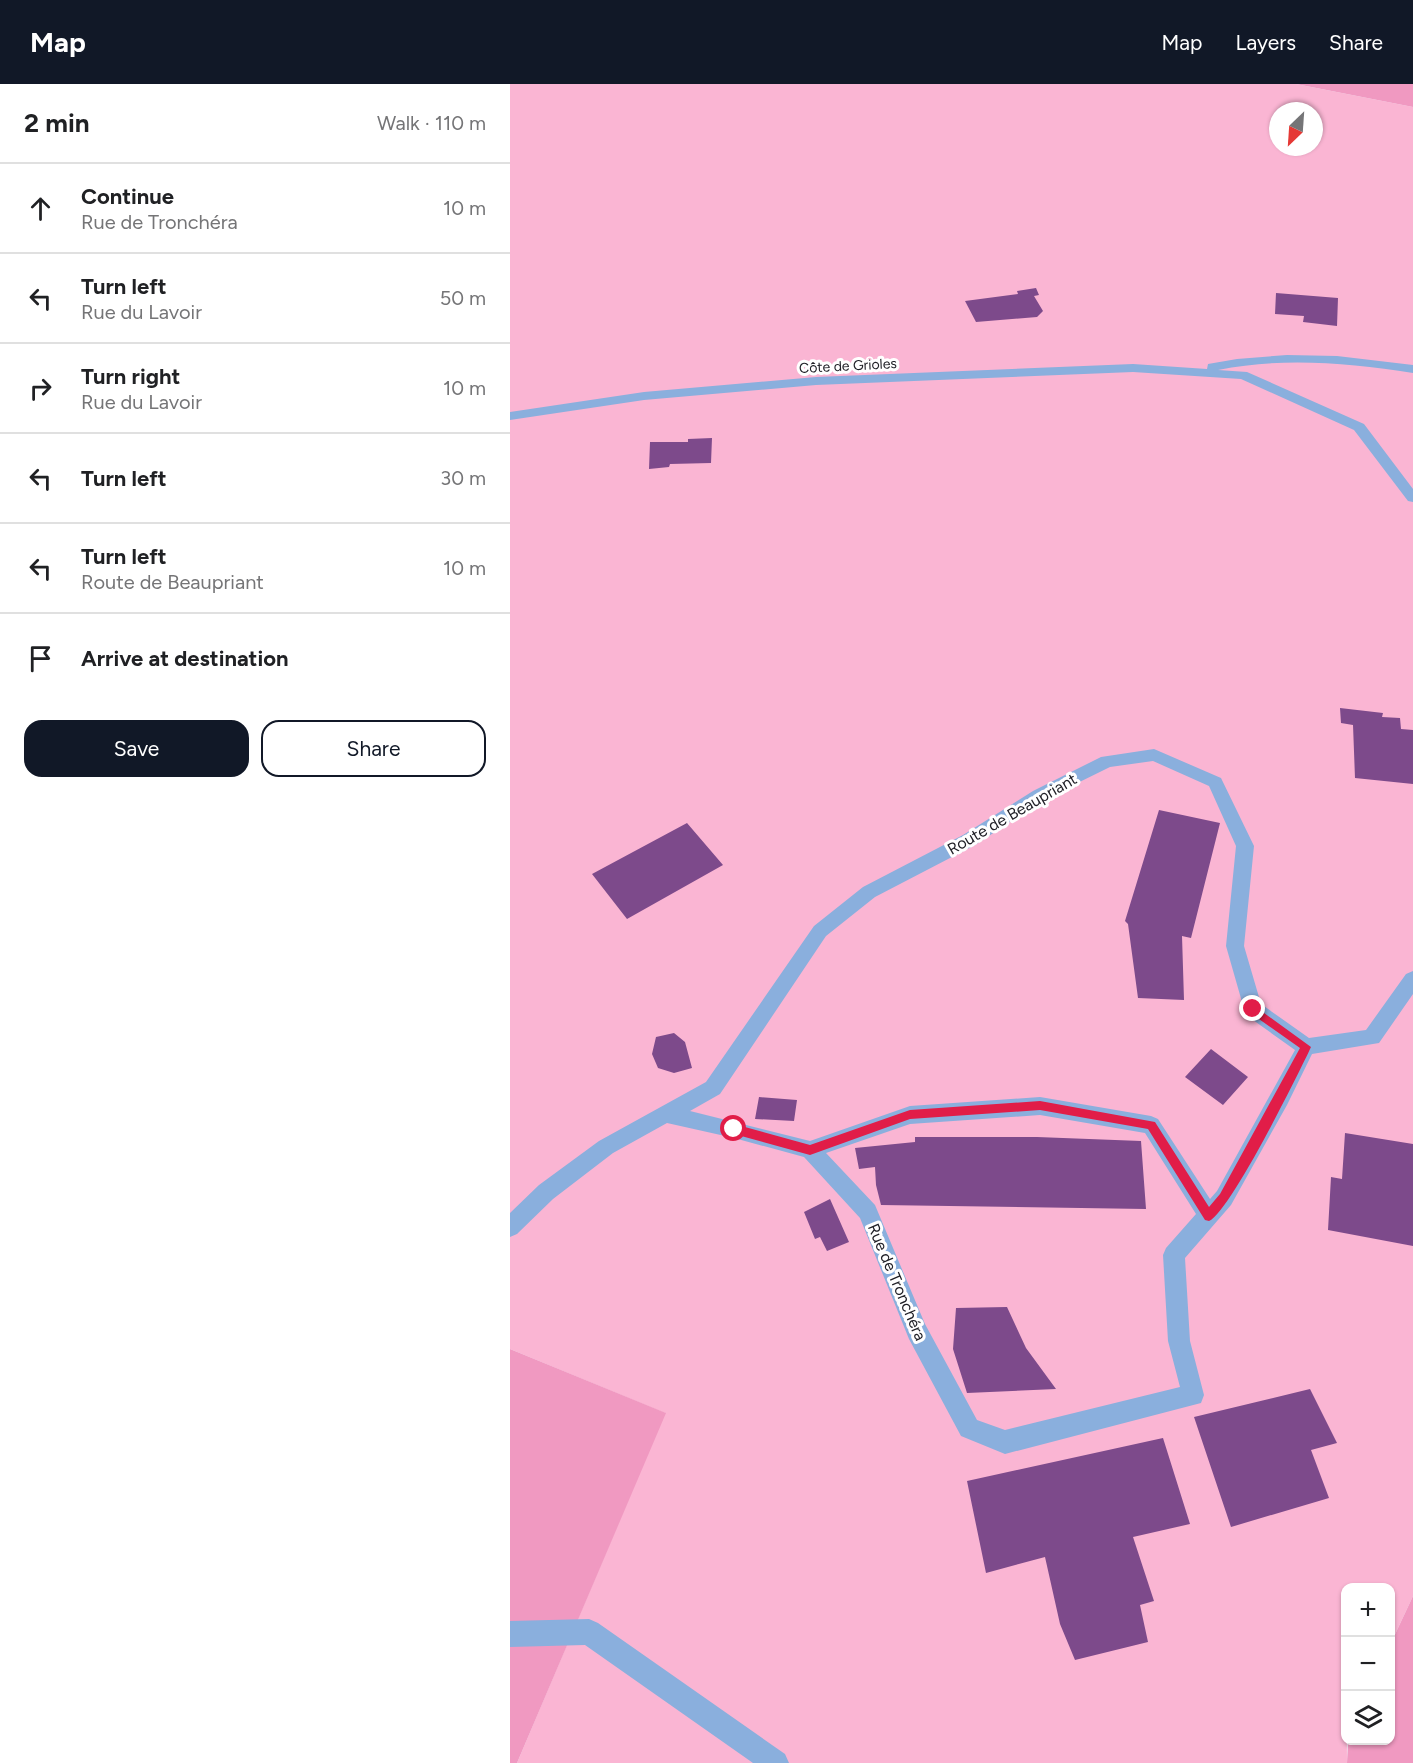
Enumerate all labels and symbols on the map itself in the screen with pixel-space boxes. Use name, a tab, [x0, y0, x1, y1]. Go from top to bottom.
north arrow	[1269, 102, 1323, 156]
street label: Côte de Grioles	[799, 355, 897, 377]
street label: Route de Beaupriant	[944, 769, 1080, 859]
route end	[1239, 995, 1265, 1021]
route start	[720, 1115, 746, 1141]
street label: Rue de Tronchéra	[864, 1221, 930, 1343]

